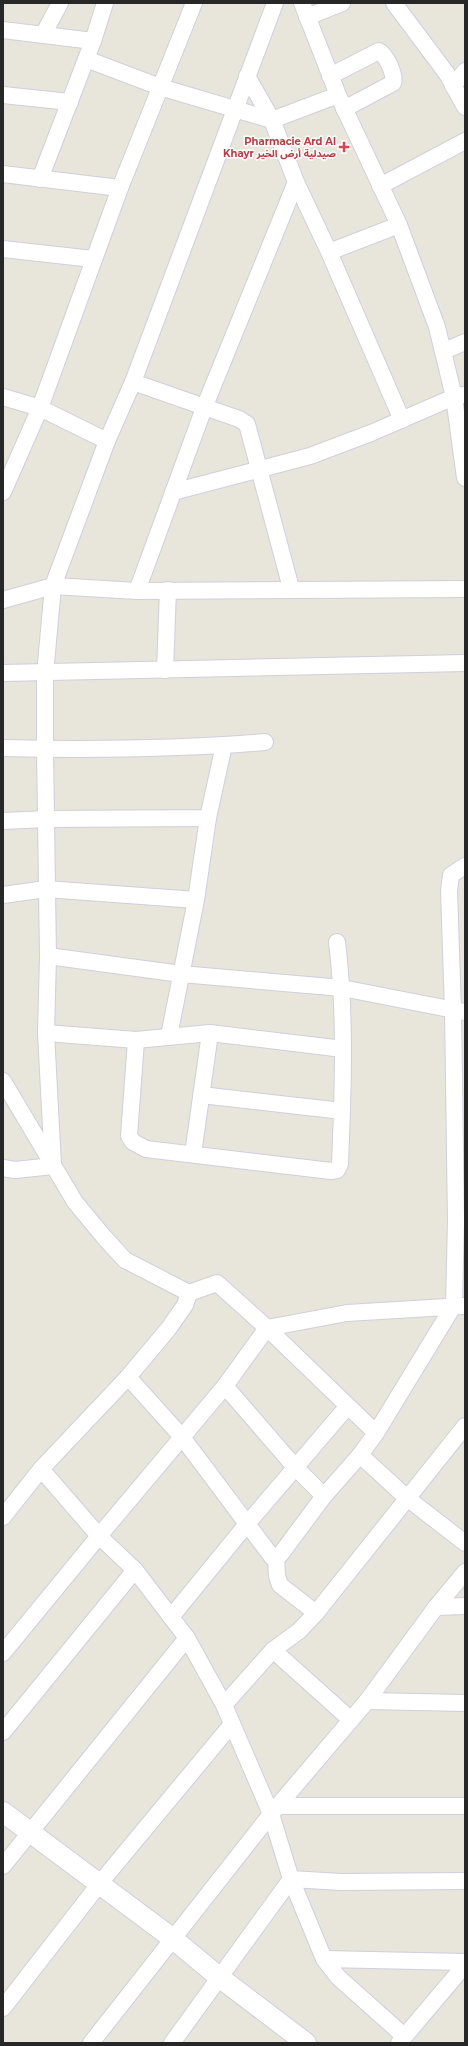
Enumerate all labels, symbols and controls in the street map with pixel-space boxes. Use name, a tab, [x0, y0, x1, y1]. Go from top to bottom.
place label: Pharmacie Ard Al Khayr صيدلية أرض الخير	[223, 135, 336, 160]
marker: Pharmacie Ard Al Khayr صيدلية أرض الخير	[339, 142, 349, 152]

